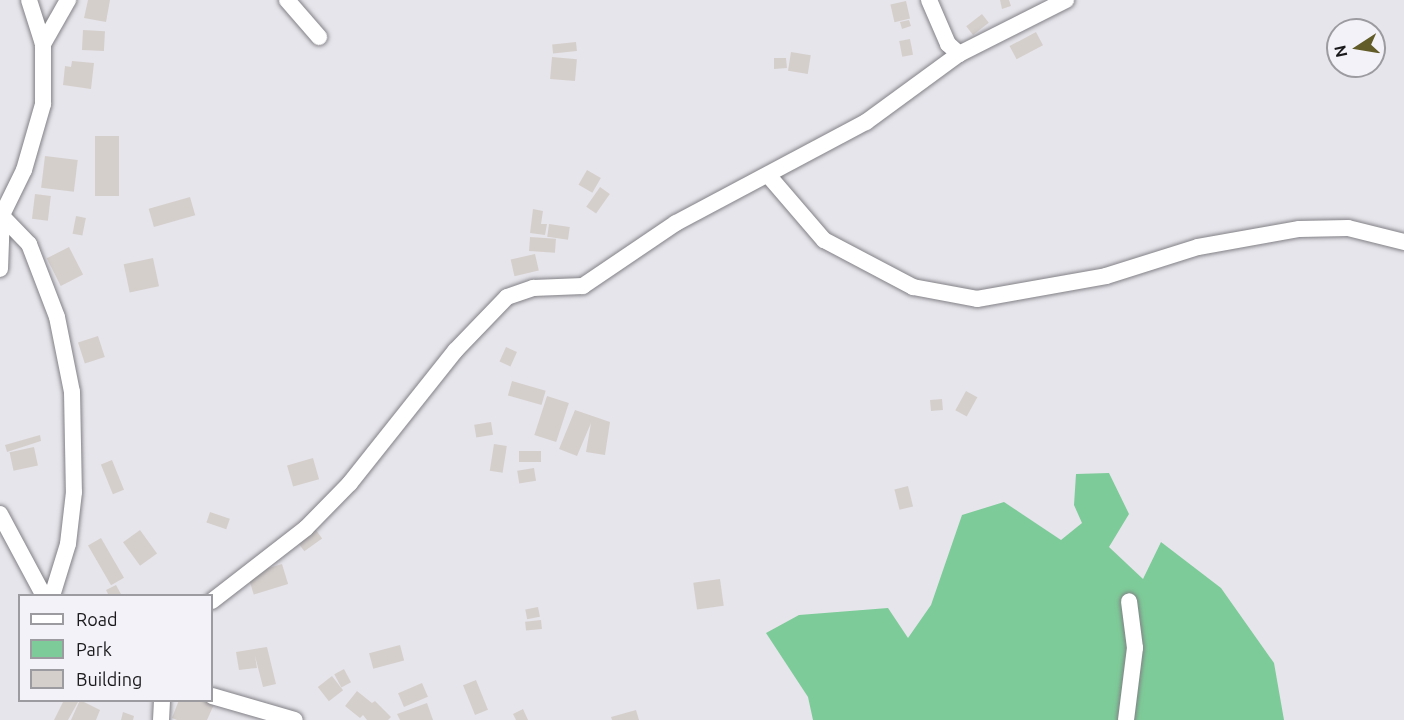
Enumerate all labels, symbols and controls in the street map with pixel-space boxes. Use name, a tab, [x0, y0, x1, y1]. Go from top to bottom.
north arrow	[1326, 18, 1386, 78]
text: N	[1330, 44, 1350, 59]
legend	[18, 594, 213, 702]
text: Road	[76, 609, 118, 629]
text: Park	[76, 639, 112, 659]
text: Building	[76, 669, 142, 689]

